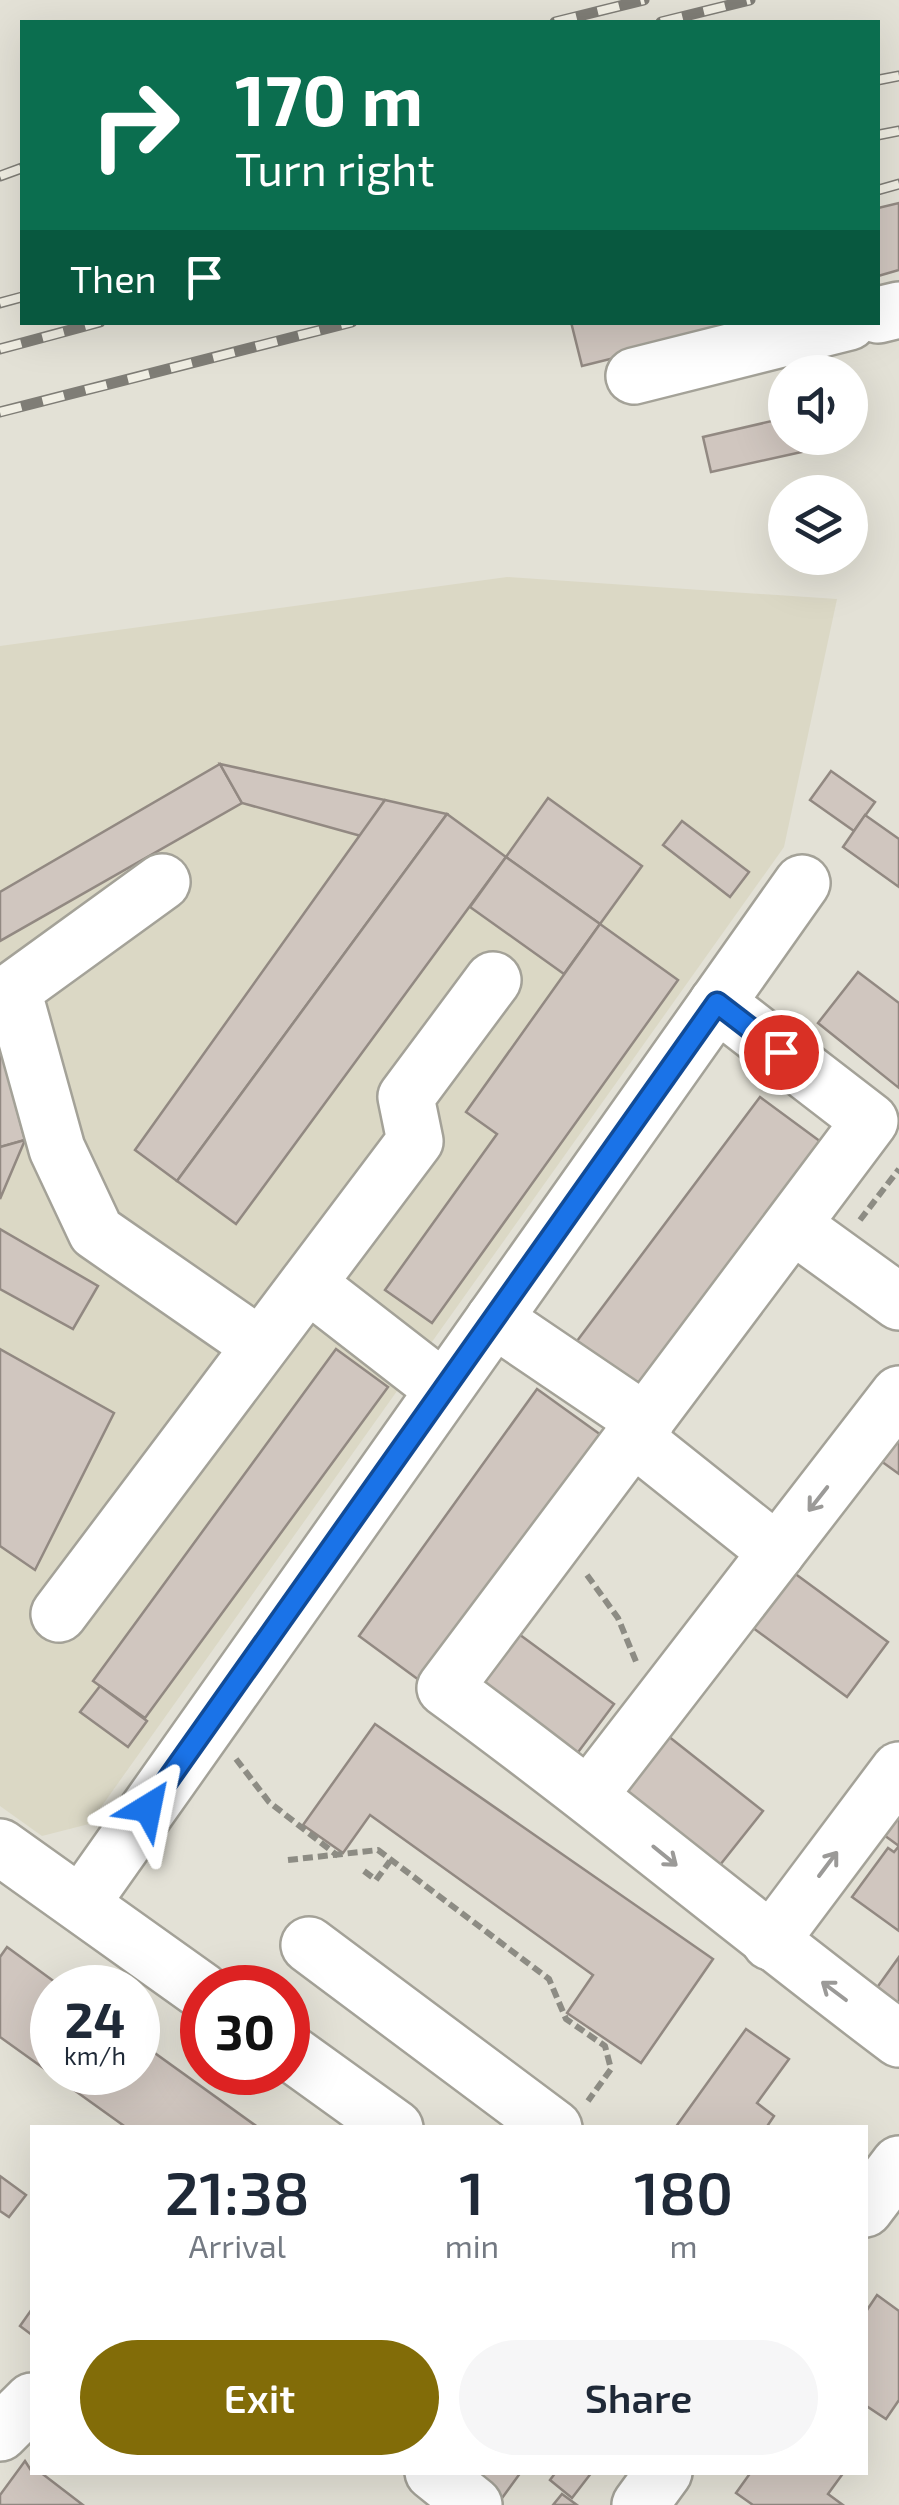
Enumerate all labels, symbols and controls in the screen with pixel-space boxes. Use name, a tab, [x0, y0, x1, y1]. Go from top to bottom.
text: 170 m	[235, 56, 423, 140]
icon: right	[70, 60, 200, 190]
text: Turn right	[235, 141, 435, 195]
icon: arrive	[177, 250, 232, 305]
text: Then	[70, 255, 157, 301]
map controls	[768, 355, 868, 575]
button: sound	[768, 355, 868, 455]
button: layers	[768, 475, 868, 575]
pin	[739, 1010, 824, 1095]
icon: arrive	[754, 1025, 809, 1080]
one-way arrow	[808, 1485, 829, 1512]
position arrow	[96, 1756, 200, 1860]
one-way arrow	[651, 1845, 677, 1867]
one-way arrow	[818, 1851, 839, 1878]
speed limit sign: 30	[180, 1965, 310, 2095]
one-way arrow	[821, 1980, 848, 2001]
text: 24	[65, 1988, 125, 2048]
text: km/h	[64, 2040, 126, 2070]
text: 21:38	[165, 2155, 310, 2227]
text: 1	[459, 2155, 484, 2227]
text: 180	[634, 2155, 733, 2227]
text: Arrival	[189, 2226, 286, 2264]
text: min	[445, 2226, 499, 2264]
text: m	[670, 2226, 698, 2264]
button: Exit	[80, 2340, 439, 2455]
button: Share	[459, 2340, 818, 2455]

